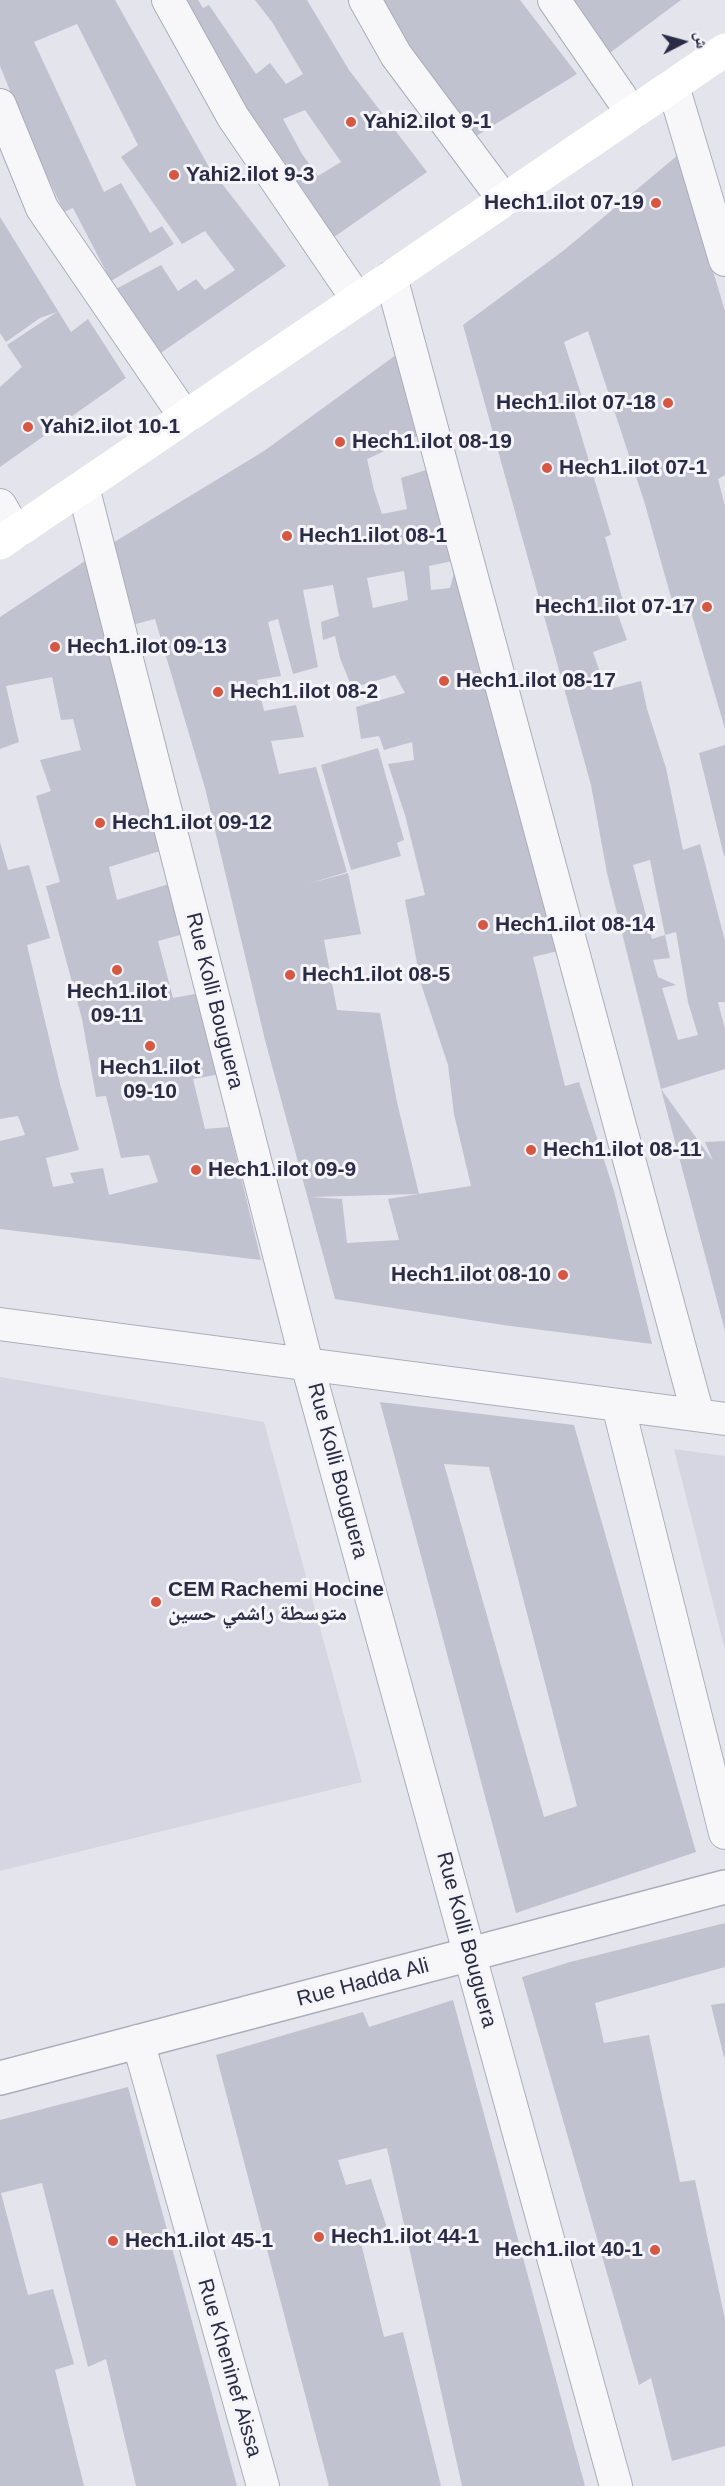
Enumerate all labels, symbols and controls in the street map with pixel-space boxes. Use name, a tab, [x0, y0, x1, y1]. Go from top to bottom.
north arrow	[653, 12, 713, 72]
text: ش	[692, 31, 711, 49]
place label: Yahi2.ilot 9-1	[363, 109, 491, 135]
marker: Yahi2.ilot 9-1	[344, 115, 358, 129]
place label: Yahi2.ilot 9-3	[186, 162, 314, 188]
marker: Yahi2.ilot 9-3	[167, 168, 181, 182]
place label: Hech1.ilot 07-19	[484, 190, 644, 216]
marker: Hech1.ilot 07-19	[649, 196, 663, 210]
place label: Hech1.ilot 07-18	[496, 390, 656, 416]
marker: Hech1.ilot 07-18	[661, 396, 675, 410]
place label: Yahi2.ilot 10-1	[40, 414, 180, 440]
marker: Yahi2.ilot 10-1	[21, 420, 35, 434]
place label: Hech1.ilot 08-19	[352, 429, 512, 455]
marker: Hech1.ilot 08-19	[333, 435, 347, 449]
place label: Hech1.ilot 07-1	[559, 455, 707, 481]
marker: Hech1.ilot 07-1	[540, 461, 554, 475]
place label: Hech1.ilot 08-1	[299, 523, 447, 549]
marker: Hech1.ilot 08-1	[280, 529, 294, 543]
place label: Hech1.ilot 07-17	[535, 594, 695, 620]
marker: Hech1.ilot 07-17	[700, 600, 714, 614]
place label: Hech1.ilot 09-13	[67, 634, 227, 660]
marker: Hech1.ilot 09-13	[48, 640, 62, 654]
place label: Hech1.ilot 08-17	[456, 668, 616, 694]
marker: Hech1.ilot 08-17	[437, 674, 451, 688]
place label: Hech1.ilot 08-2	[230, 679, 378, 705]
marker: Hech1.ilot 08-2	[211, 685, 225, 699]
place label: Hech1.ilot 09-12	[112, 810, 272, 836]
marker: Hech1.ilot 09-12	[93, 816, 107, 830]
street label: Rue Kolli Bouguera	[180, 910, 248, 1092]
place label: Hech1.ilot 08-14	[495, 912, 655, 938]
marker: Hech1.ilot 08-14	[476, 918, 490, 932]
place label: Hech1.ilot 08-5	[302, 962, 450, 988]
marker: Hech1.ilot 09-11	[110, 963, 124, 977]
marker: Hech1.ilot 08-5	[283, 968, 297, 982]
place label: Hech1.ilot 09-11	[67, 979, 167, 1029]
marker: Hech1.ilot 09-10	[143, 1039, 157, 1053]
place label: Hech1.ilot 09-10	[100, 1055, 200, 1105]
place label: Hech1.ilot 08-11	[543, 1137, 702, 1163]
marker: Hech1.ilot 08-11	[524, 1143, 538, 1157]
place label: Hech1.ilot 09-9	[208, 1157, 356, 1183]
marker: Hech1.ilot 09-9	[189, 1163, 203, 1177]
place label: Hech1.ilot 08-10	[391, 1262, 551, 1288]
marker: Hech1.ilot 08-10	[556, 1268, 570, 1282]
street label: Rue Kolli Bouguera	[301, 1380, 373, 1562]
place label: CEM Rachemi Hocine متوسطة راشمي حسين	[168, 1577, 384, 1627]
marker: CEM Rachemi Hocine متوسطة راشمي حسين	[149, 1595, 163, 1609]
street label: Rue Kolli Bouguera	[430, 1849, 502, 2031]
street label: Rue Hadda Ali	[294, 1953, 432, 2013]
place label: Hech1.ilot 44-1	[331, 2224, 479, 2250]
place label: Hech1.ilot 45-1	[125, 2228, 273, 2254]
marker: Hech1.ilot 44-1	[312, 2230, 326, 2244]
marker: Hech1.ilot 45-1	[106, 2234, 120, 2248]
place label: Hech1.ilot 40-1	[495, 2237, 643, 2263]
marker: Hech1.ilot 40-1	[648, 2243, 662, 2257]
street label: Rue Kheninef Aissa	[191, 2276, 267, 2460]

